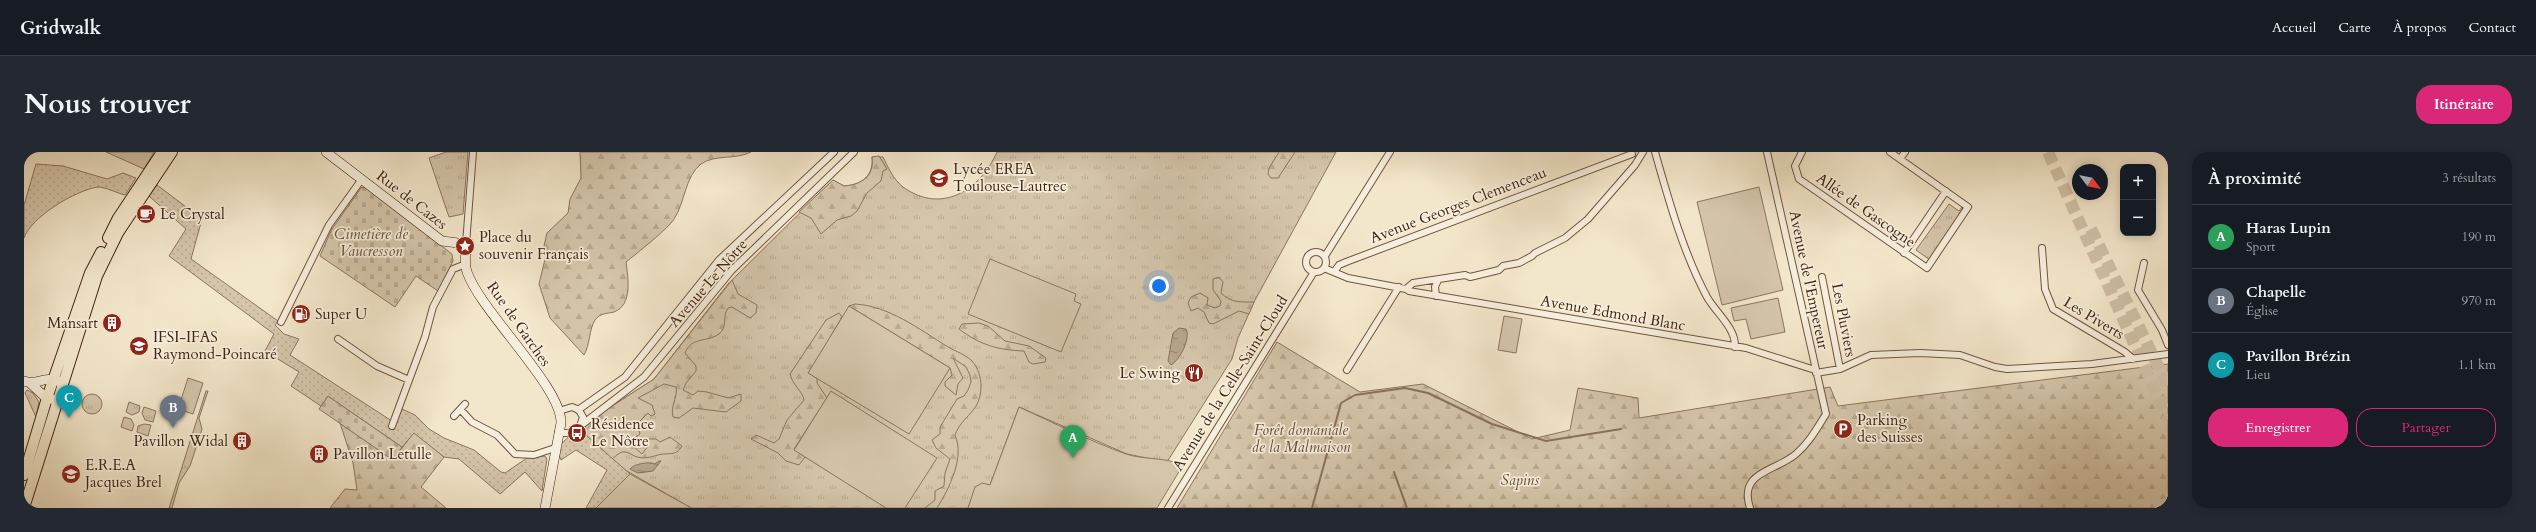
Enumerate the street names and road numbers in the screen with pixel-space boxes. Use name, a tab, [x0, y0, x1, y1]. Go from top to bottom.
street label: Avenue Georges Clemenceau	[1367, 162, 1549, 248]
street label: Rue de Cazes	[372, 166, 452, 234]
street label: Allée de Gascogne	[1812, 168, 1920, 252]
street label: Avenue de l'Empereur	[1785, 209, 1834, 352]
street label: Avenue Le Nôtre	[664, 235, 752, 331]
street label: Rue de Garches	[482, 278, 556, 370]
street label: Les Pluviers	[1827, 281, 1861, 359]
street label: Avenue Edmond Blanc	[1539, 290, 1687, 336]
street label: Avenue de la Celle-Saint-Cloud	[1168, 292, 1292, 474]
street label: Les Piverts	[2060, 292, 2128, 344]

